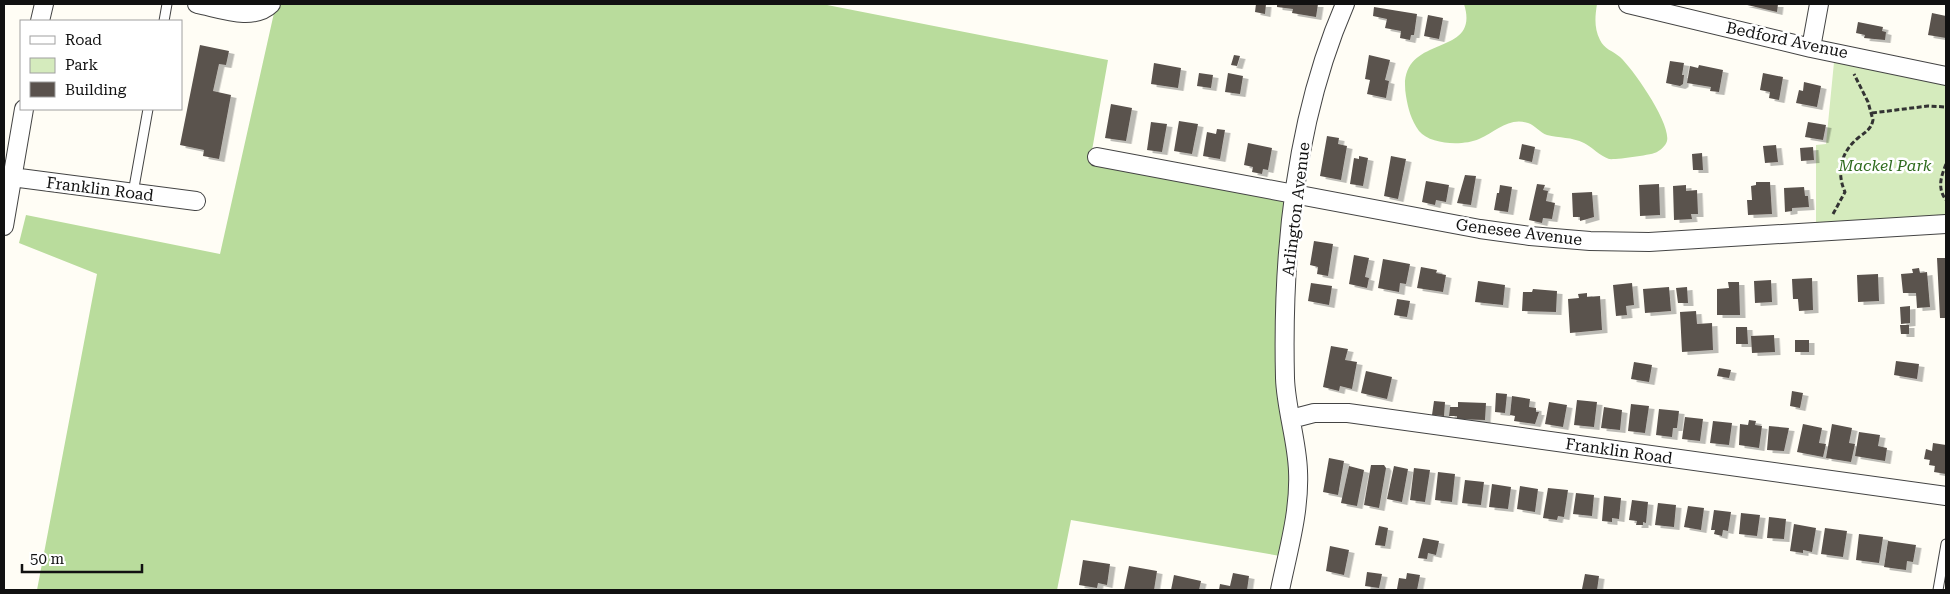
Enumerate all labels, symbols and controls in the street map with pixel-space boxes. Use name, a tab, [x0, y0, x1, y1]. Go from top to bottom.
street label: Bedford Avenue	[1724, 18, 1850, 62]
legend	[20, 20, 182, 110]
text: Road	[65, 31, 102, 49]
text: Park	[65, 56, 99, 74]
text: Building	[65, 81, 127, 99]
street label: Arlington Avenue	[1278, 141, 1314, 277]
park label: Mackel Park	[1837, 156, 1932, 175]
street label: Franklin Road	[45, 173, 155, 205]
street label: Genesee Avenue	[1455, 215, 1584, 249]
street label: Franklin Road	[1564, 434, 1674, 468]
scale bar	[22, 542, 142, 574]
text: 50 m	[30, 550, 65, 568]

